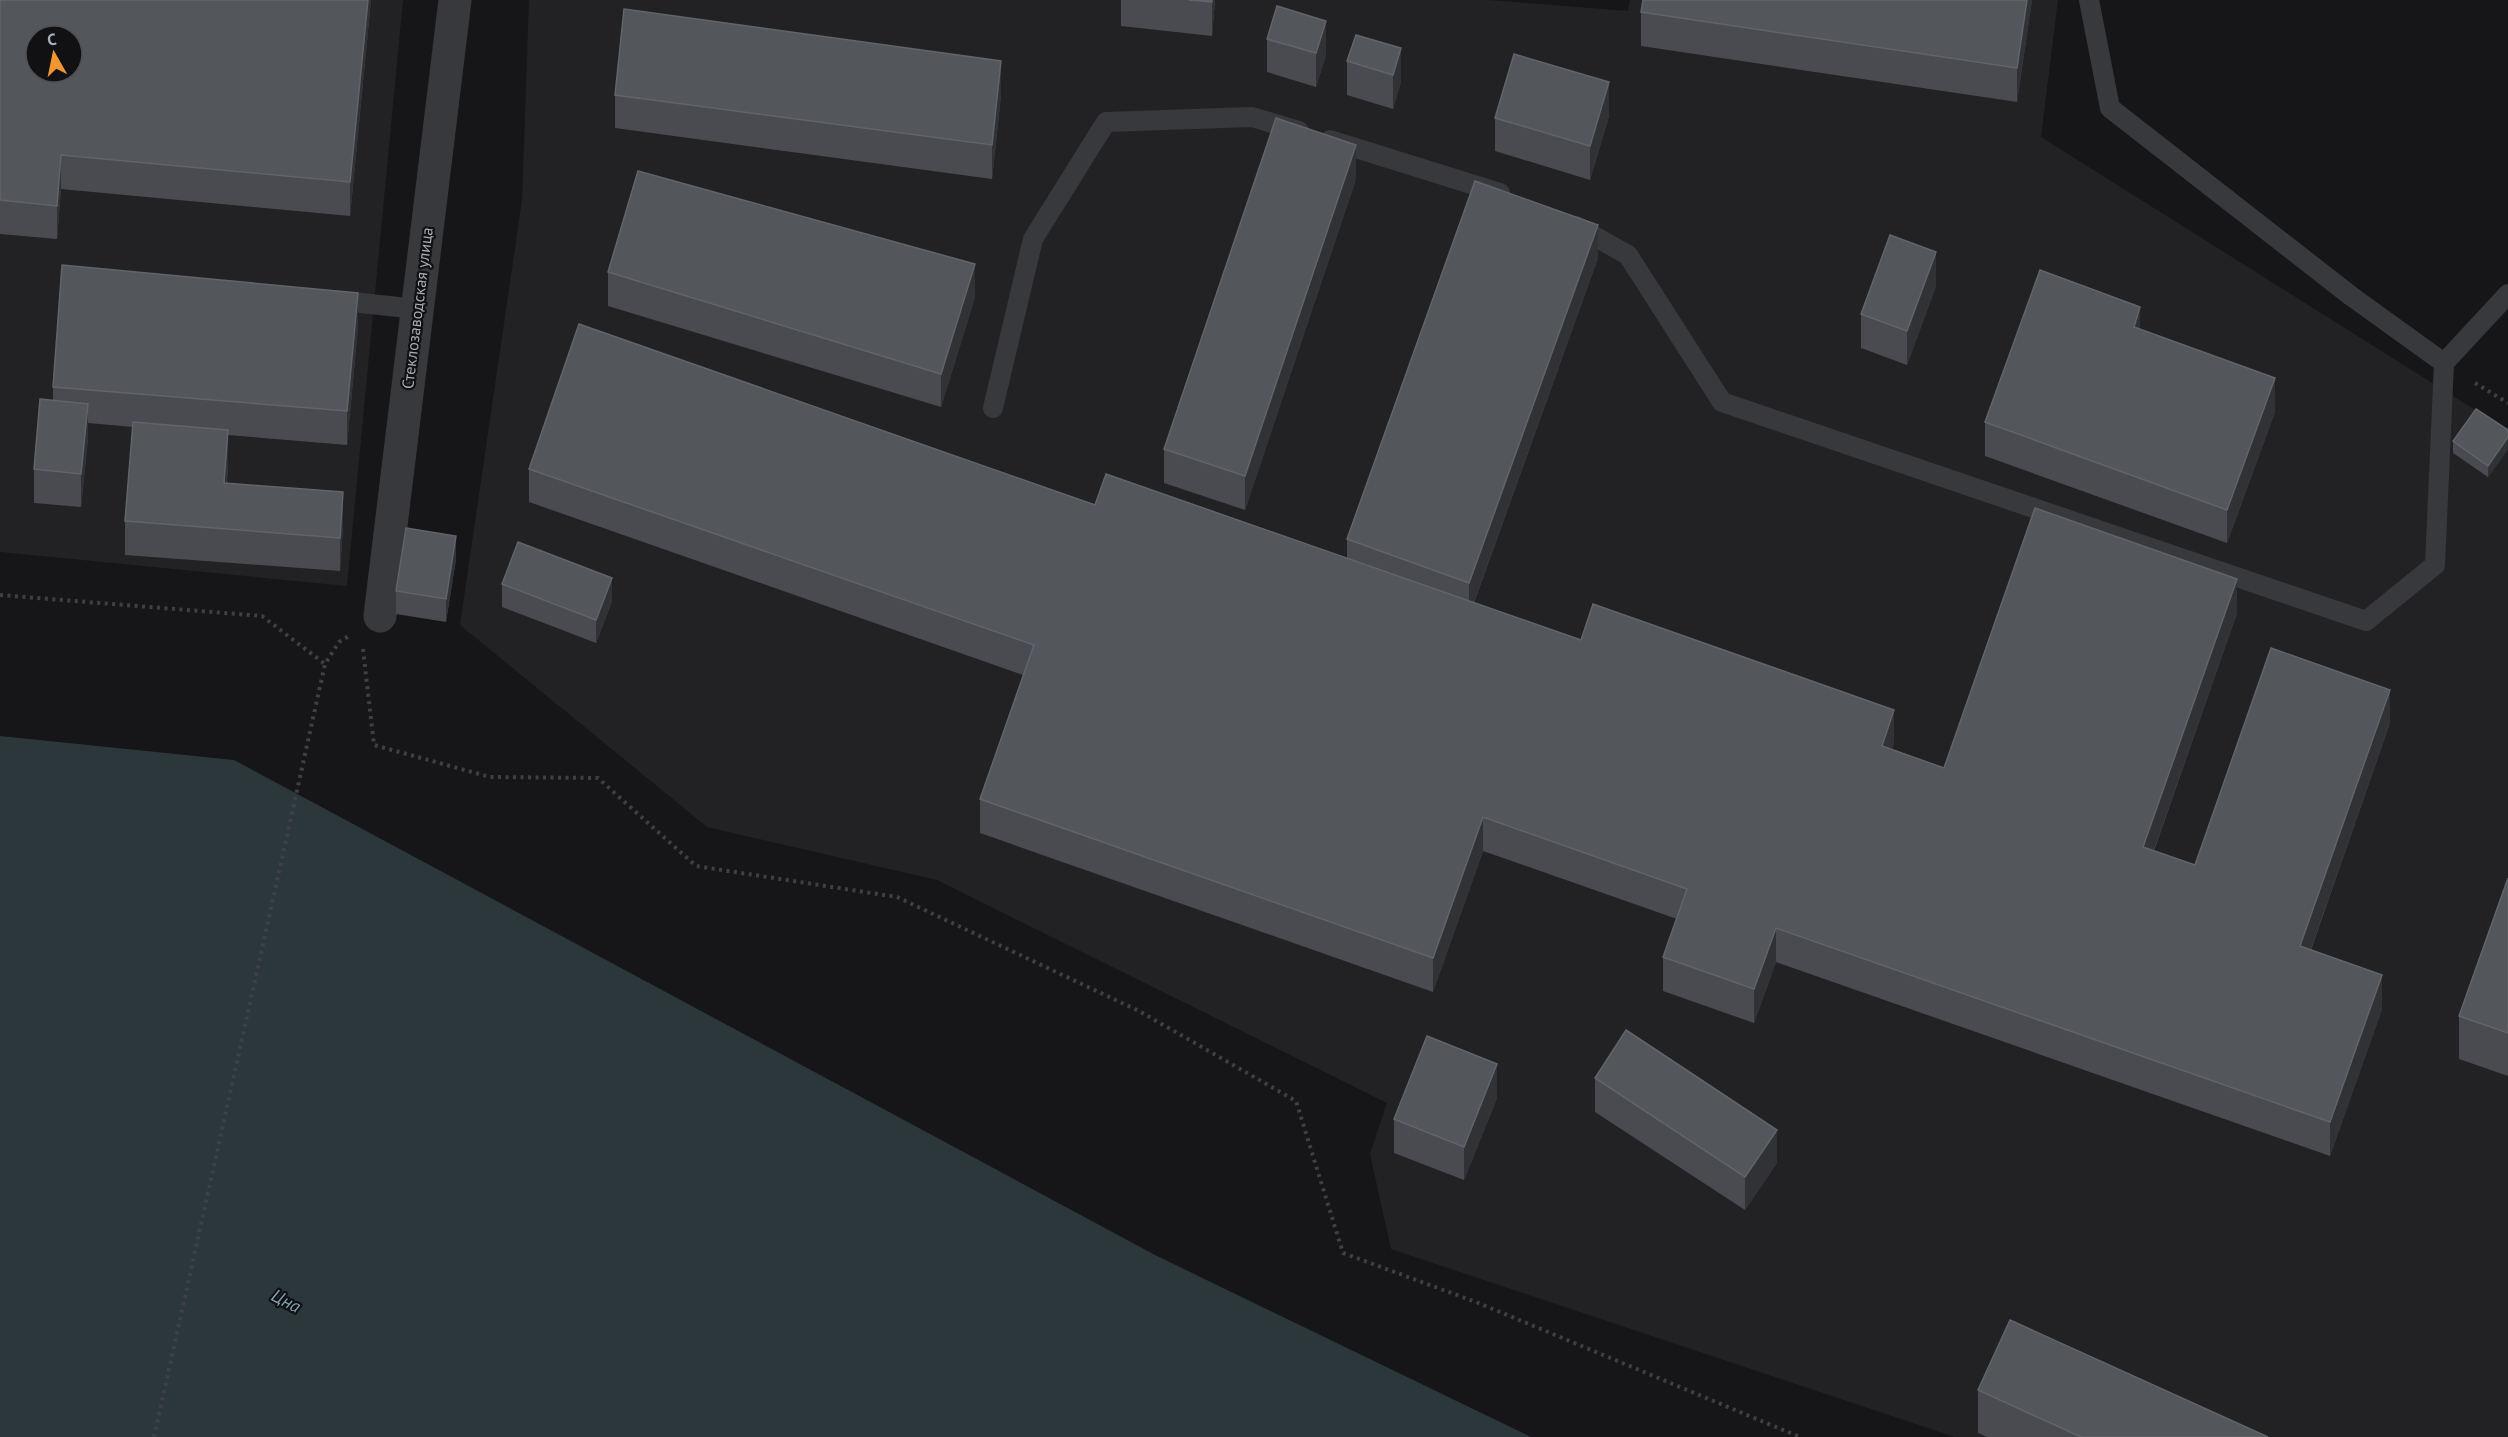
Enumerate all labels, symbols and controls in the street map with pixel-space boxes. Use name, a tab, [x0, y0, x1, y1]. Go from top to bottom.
north arrow	[24, 24, 84, 84]
text: С	[46, 29, 58, 50]
street label: Стеклозаводская улица	[397, 226, 437, 390]
water label: Цна	[268, 1284, 305, 1318]

